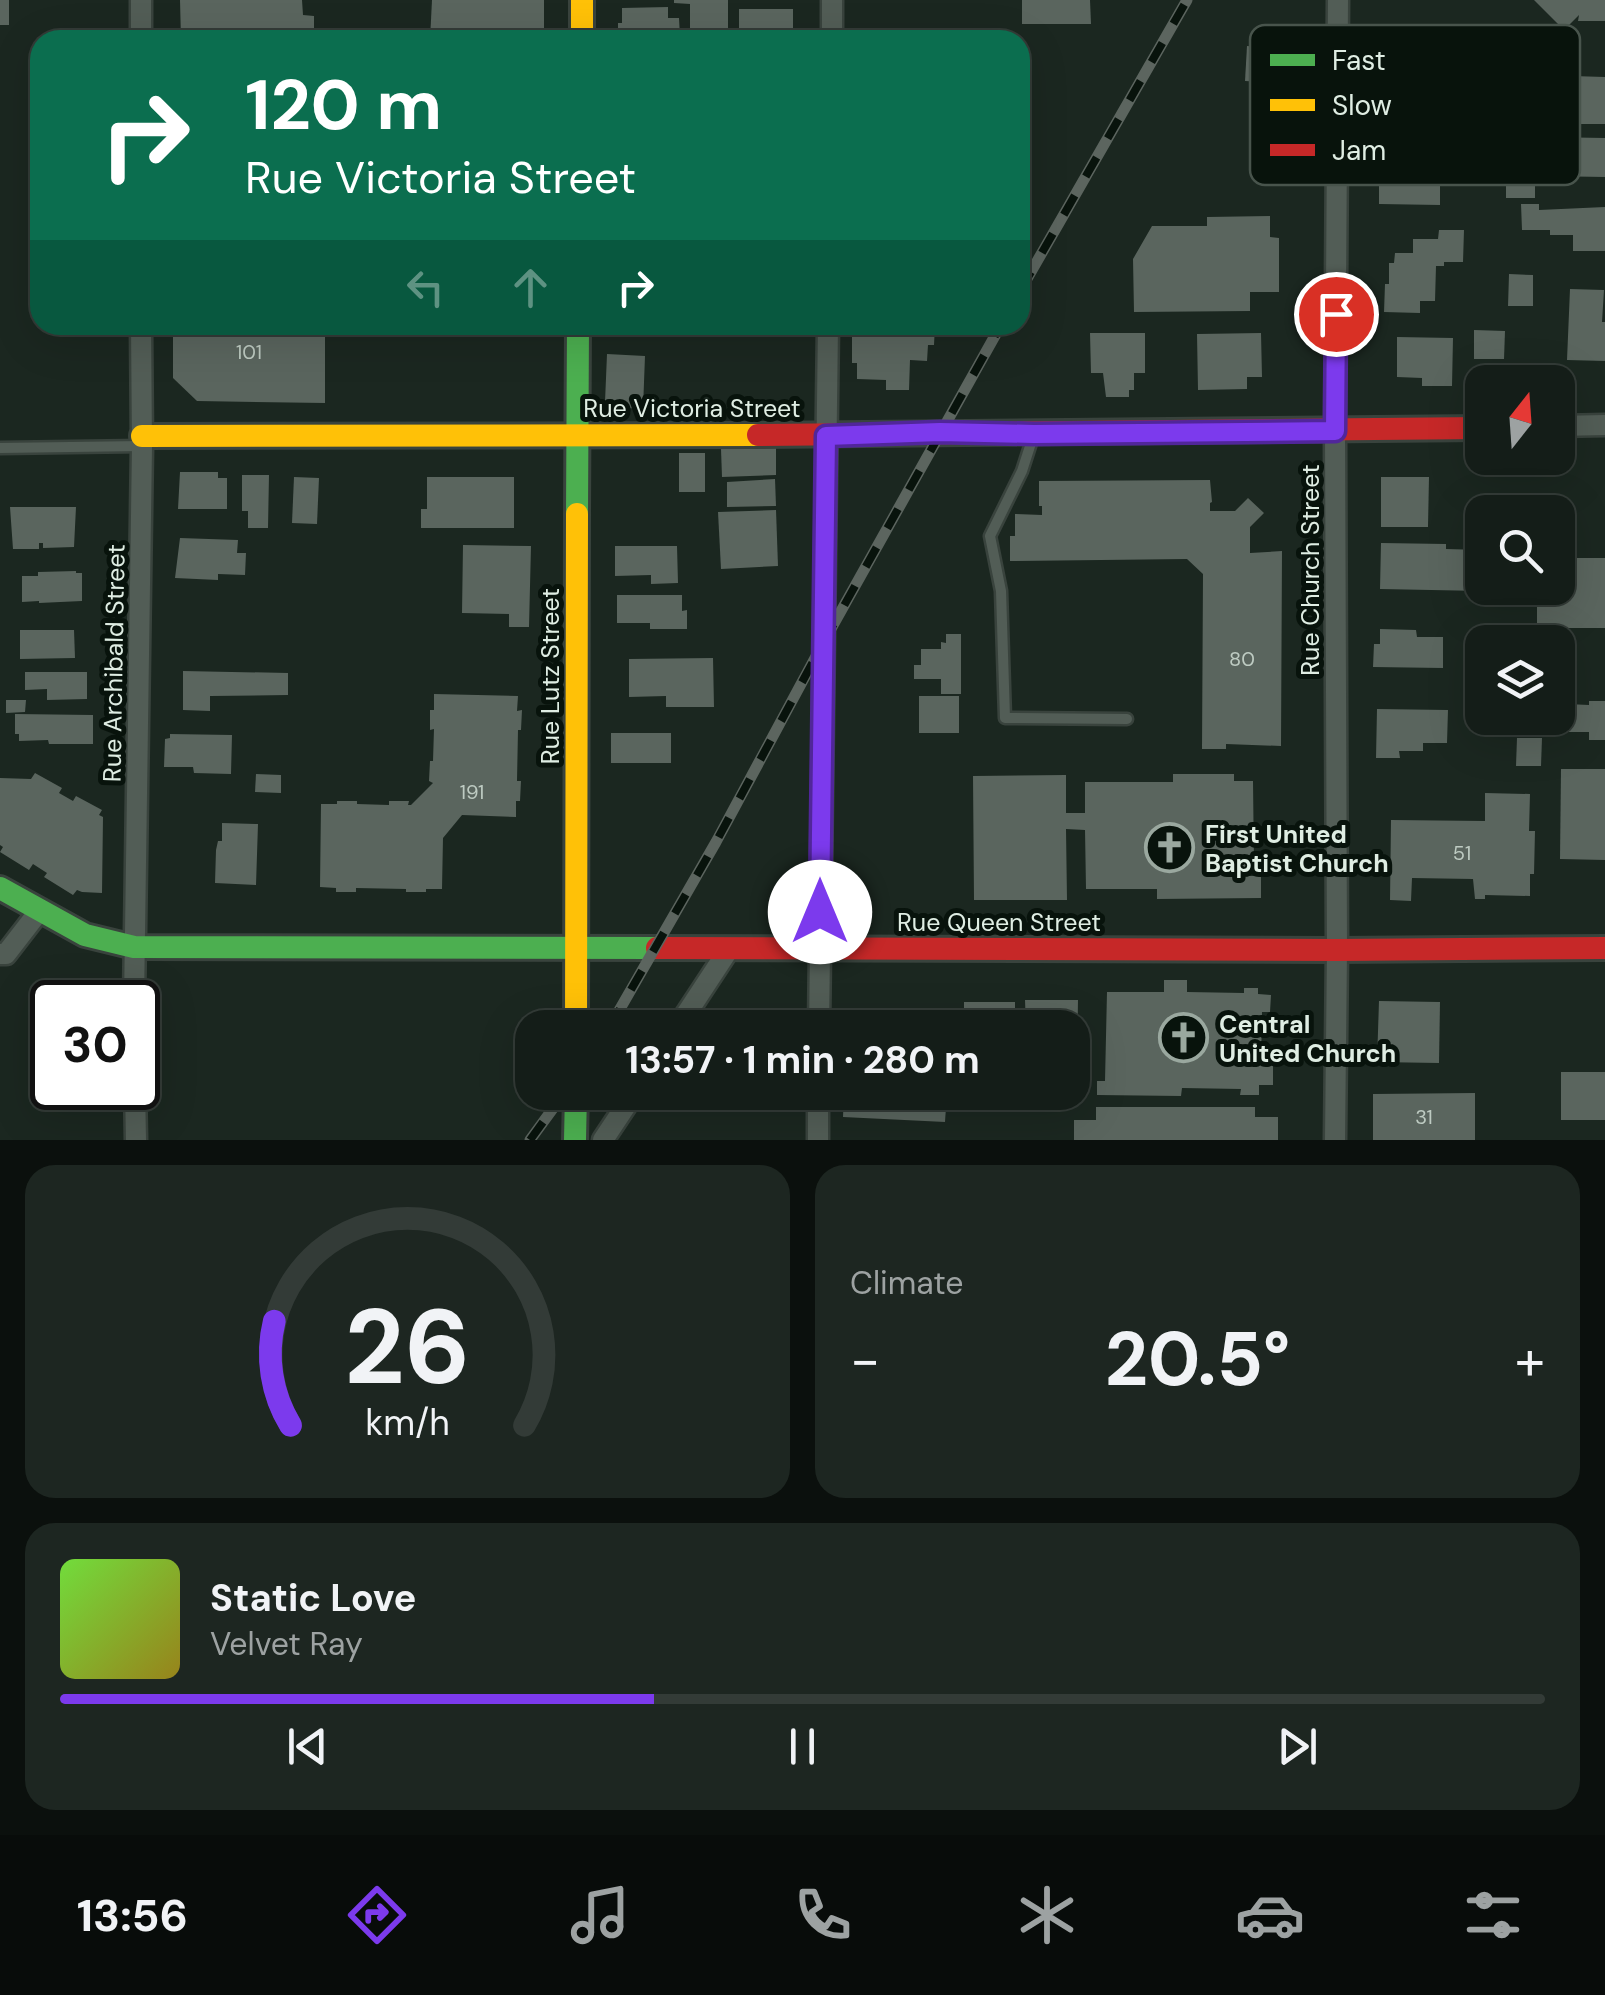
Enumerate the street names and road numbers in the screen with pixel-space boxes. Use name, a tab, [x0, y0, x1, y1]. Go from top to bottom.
street label: Rue Victoria Street	[583, 392, 801, 425]
street label: Rue Church Street	[1294, 464, 1327, 676]
street label: Rue Archibald Street	[95, 544, 133, 782]
street label: Rue Lutz Street	[534, 588, 567, 764]
street label: Rue Queen Street	[897, 906, 1101, 939]

